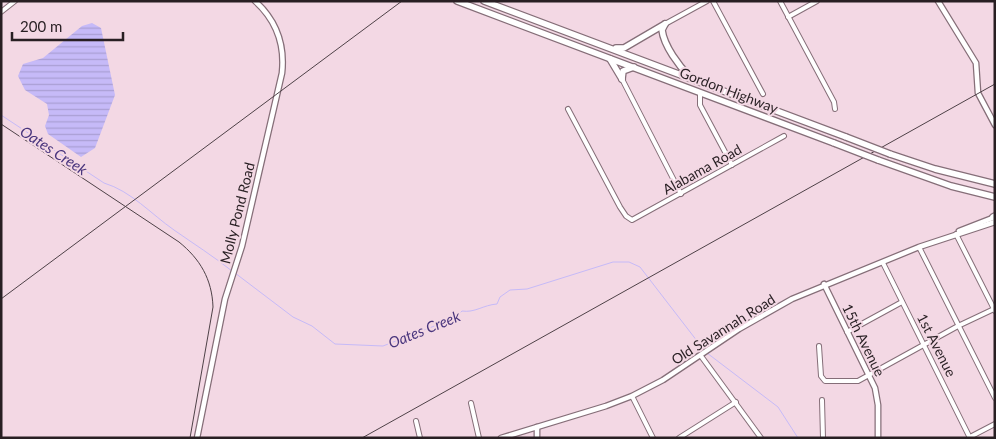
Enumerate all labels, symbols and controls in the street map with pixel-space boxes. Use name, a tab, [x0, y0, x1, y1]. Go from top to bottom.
scale bar	[12, 10, 124, 42]
text: 200 m	[20, 17, 62, 35]
street label: Gordon Highway	[677, 63, 781, 117]
water label: Oates Creek	[17, 122, 92, 179]
street label: Alabama Road	[660, 140, 744, 198]
street label: Molly Pond Road	[216, 160, 258, 266]
street label: Old Savannah Road	[668, 290, 778, 368]
street label: 15th Avenue	[839, 301, 889, 379]
water label: Oates Creek	[385, 306, 464, 352]
street label: 1st Avenue	[914, 311, 960, 379]

